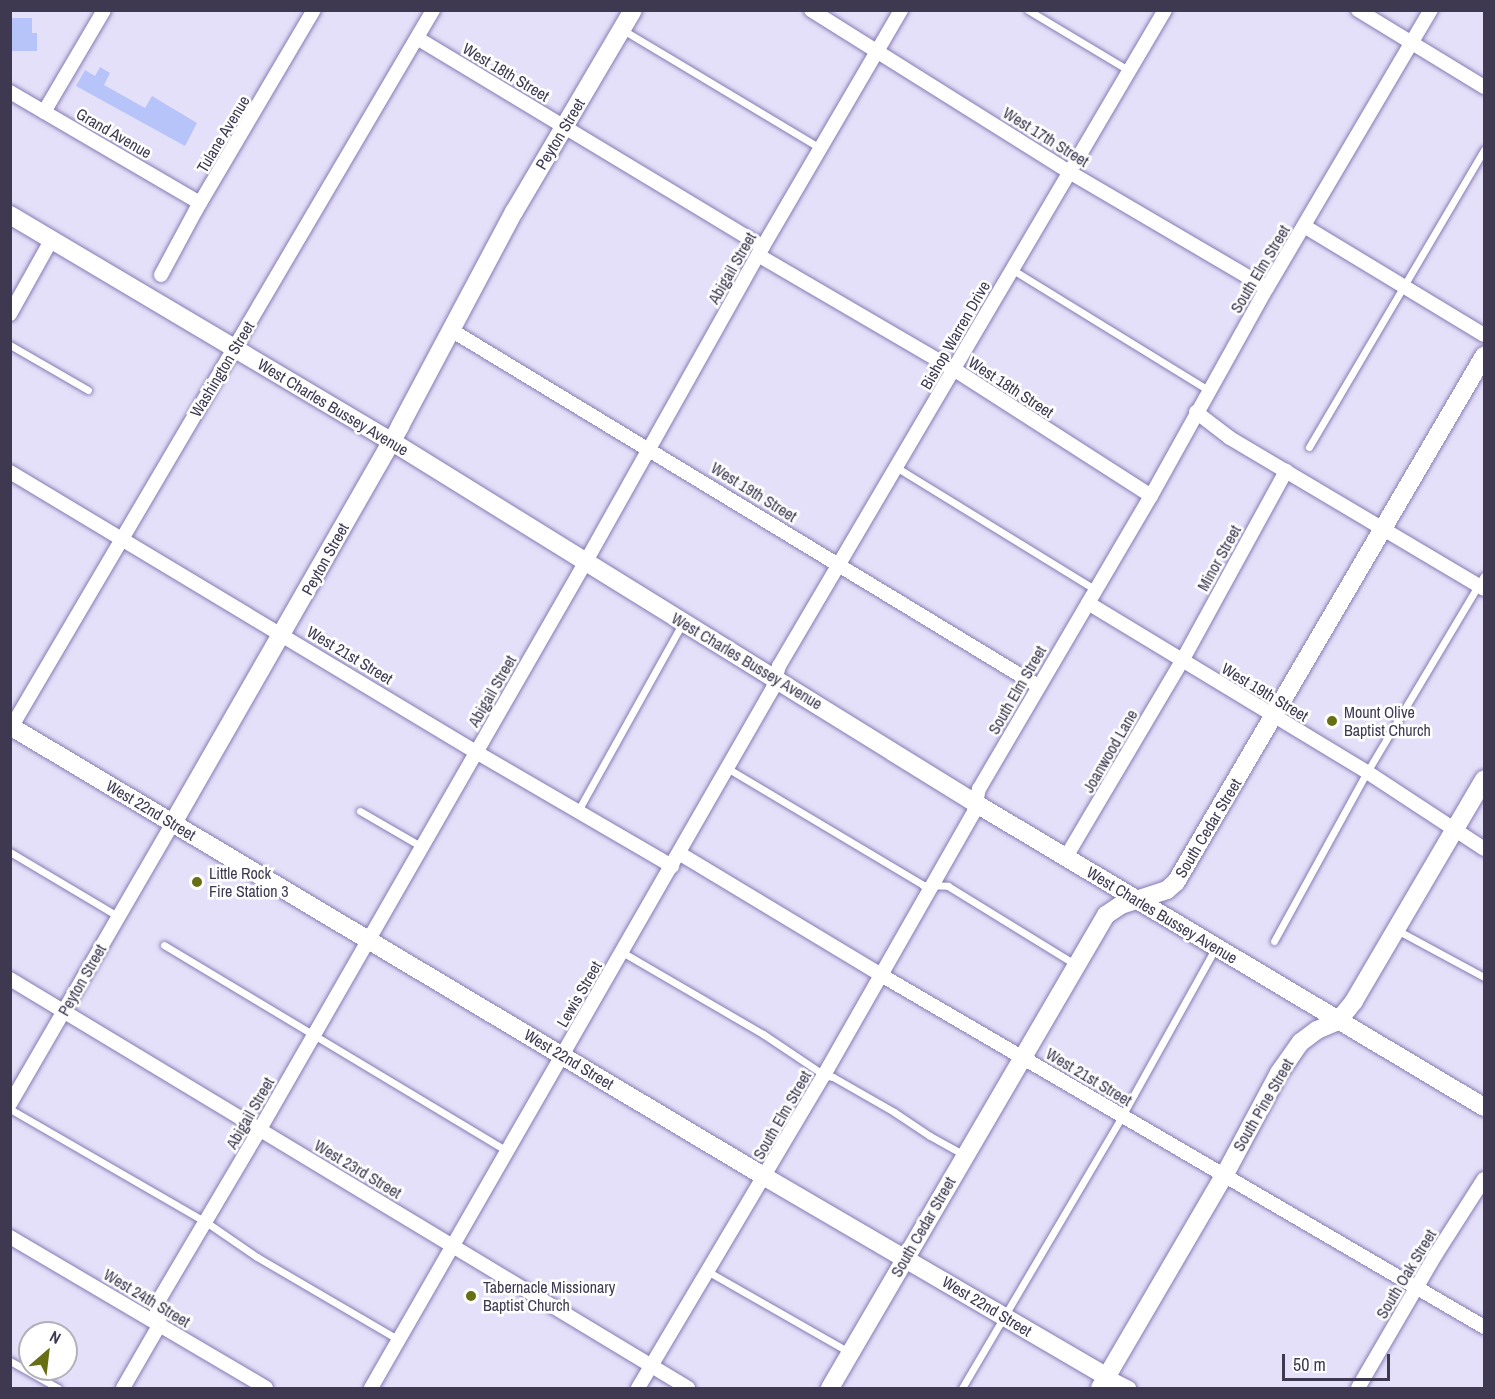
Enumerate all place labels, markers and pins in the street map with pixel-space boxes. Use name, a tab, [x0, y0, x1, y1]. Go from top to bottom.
place label: Mount Olive Baptist Church	[1344, 702, 1431, 740]
marker: Mount Olive Baptist Church	[1325, 714, 1339, 728]
place label: Little Rock Fire Station 3	[209, 863, 289, 901]
marker: Little Rock Fire Station 3	[190, 875, 204, 889]
place label: Tabernacle Missionary Baptist Church	[483, 1277, 615, 1315]
marker: Tabernacle Missionary Baptist Church	[464, 1289, 478, 1303]

